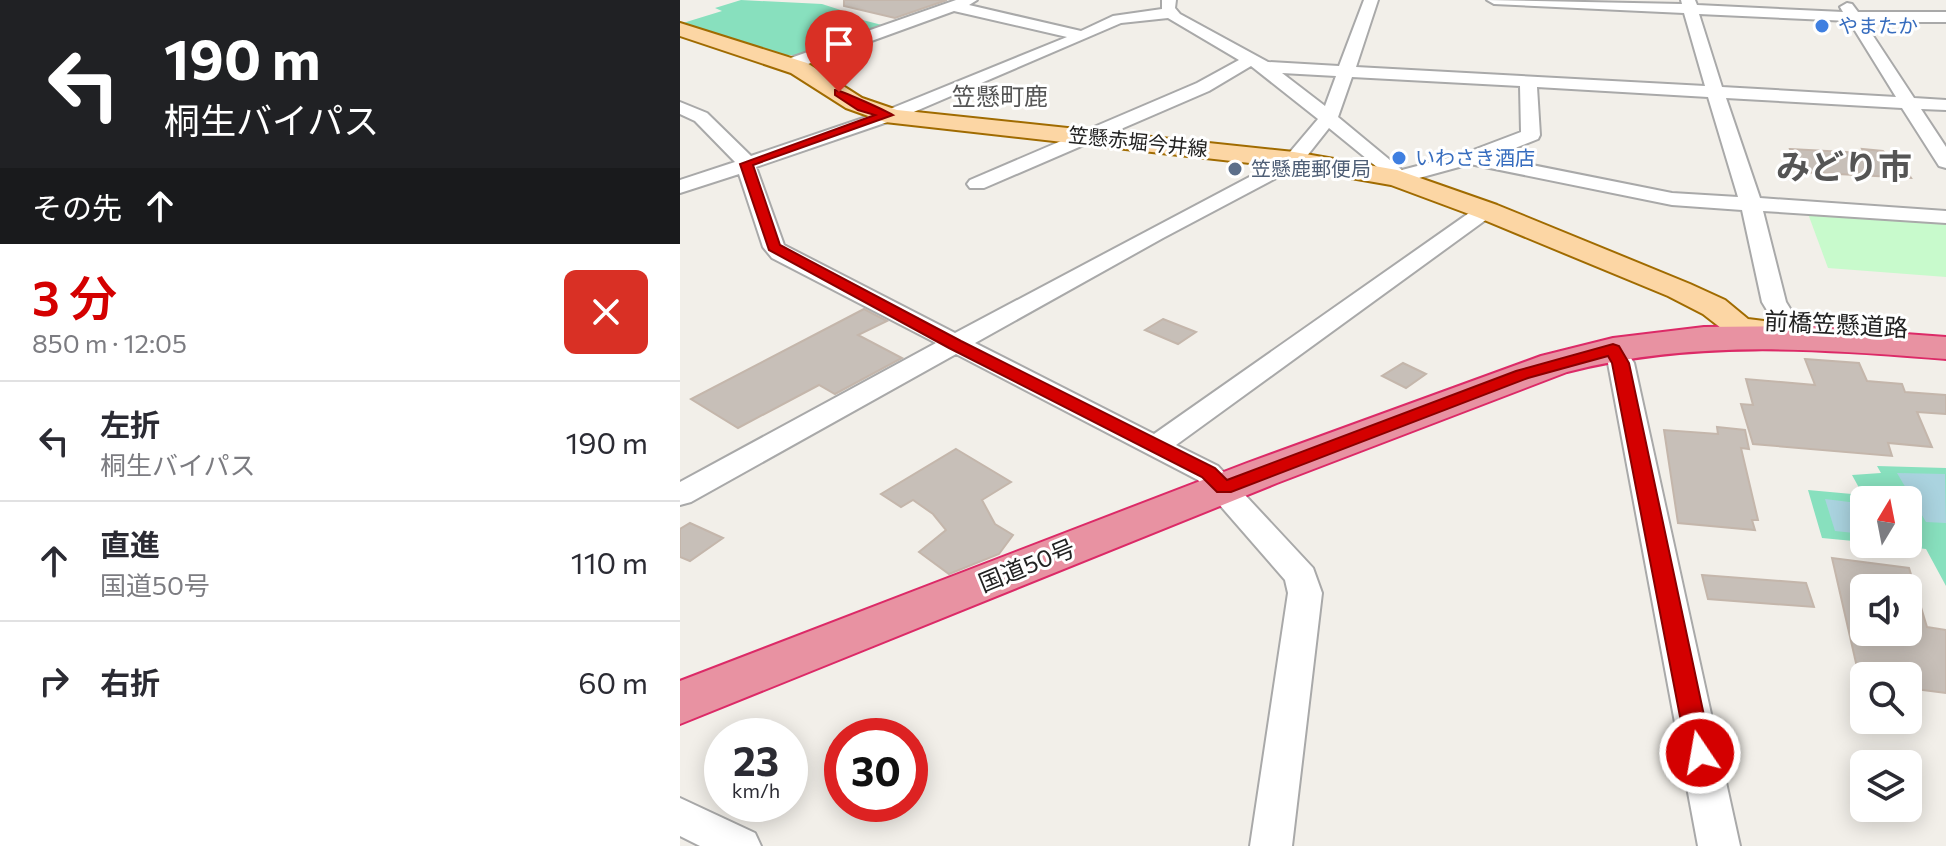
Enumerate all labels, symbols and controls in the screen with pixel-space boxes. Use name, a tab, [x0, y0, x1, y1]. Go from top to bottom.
pin	[805, 10, 873, 92]
place label: やまたか	[1838, 13, 1918, 37]
marker: やまたか	[1813, 17, 1831, 35]
icon: arrive	[817, 22, 861, 66]
text: 190 m	[164, 23, 321, 92]
icon: left	[32, 32, 136, 136]
district label: 笠懸町鹿	[952, 81, 1048, 110]
text: 桐生バイパス	[164, 97, 379, 141]
street label: 笠懸赤堀今井線	[1067, 122, 1209, 160]
district label: みどり市	[1776, 144, 1912, 186]
place label: いわさき酒店	[1415, 145, 1535, 169]
marker: いわさき酒店	[1390, 149, 1408, 167]
place label: 笠懸鹿郵便局	[1251, 156, 1371, 180]
marker: 笠懸鹿郵便局	[1226, 160, 1244, 178]
icon: ahead	[138, 184, 182, 228]
text: その先	[32, 188, 122, 225]
text: 3 分	[32, 267, 117, 326]
button: close	[564, 270, 648, 354]
street label: 前橋笠懸道路	[1763, 305, 1909, 342]
text: 850 m · 12:05	[32, 327, 187, 358]
text: 左折	[100, 405, 160, 442]
icon: left	[32, 419, 76, 463]
text: 190 m	[565, 423, 648, 460]
text: 桐生バイパス	[100, 449, 255, 480]
north arrow	[1850, 486, 1922, 558]
map controls	[1850, 486, 1922, 822]
text: 直進	[100, 525, 160, 562]
street label: 国道50号	[974, 532, 1079, 597]
icon: ahead	[32, 539, 76, 583]
text: 110 m	[571, 543, 648, 580]
text: 国道50号	[100, 569, 210, 600]
button: sound	[1850, 574, 1922, 646]
icon: right	[32, 659, 76, 703]
button: search	[1850, 662, 1922, 734]
text: 右折	[100, 663, 160, 700]
text: 60 m	[578, 663, 648, 700]
position arrow	[1658, 711, 1742, 795]
speed limit sign: 30	[824, 718, 928, 822]
text: 23	[733, 735, 779, 784]
button: layers	[1850, 750, 1922, 822]
text: km/h	[732, 778, 780, 802]

